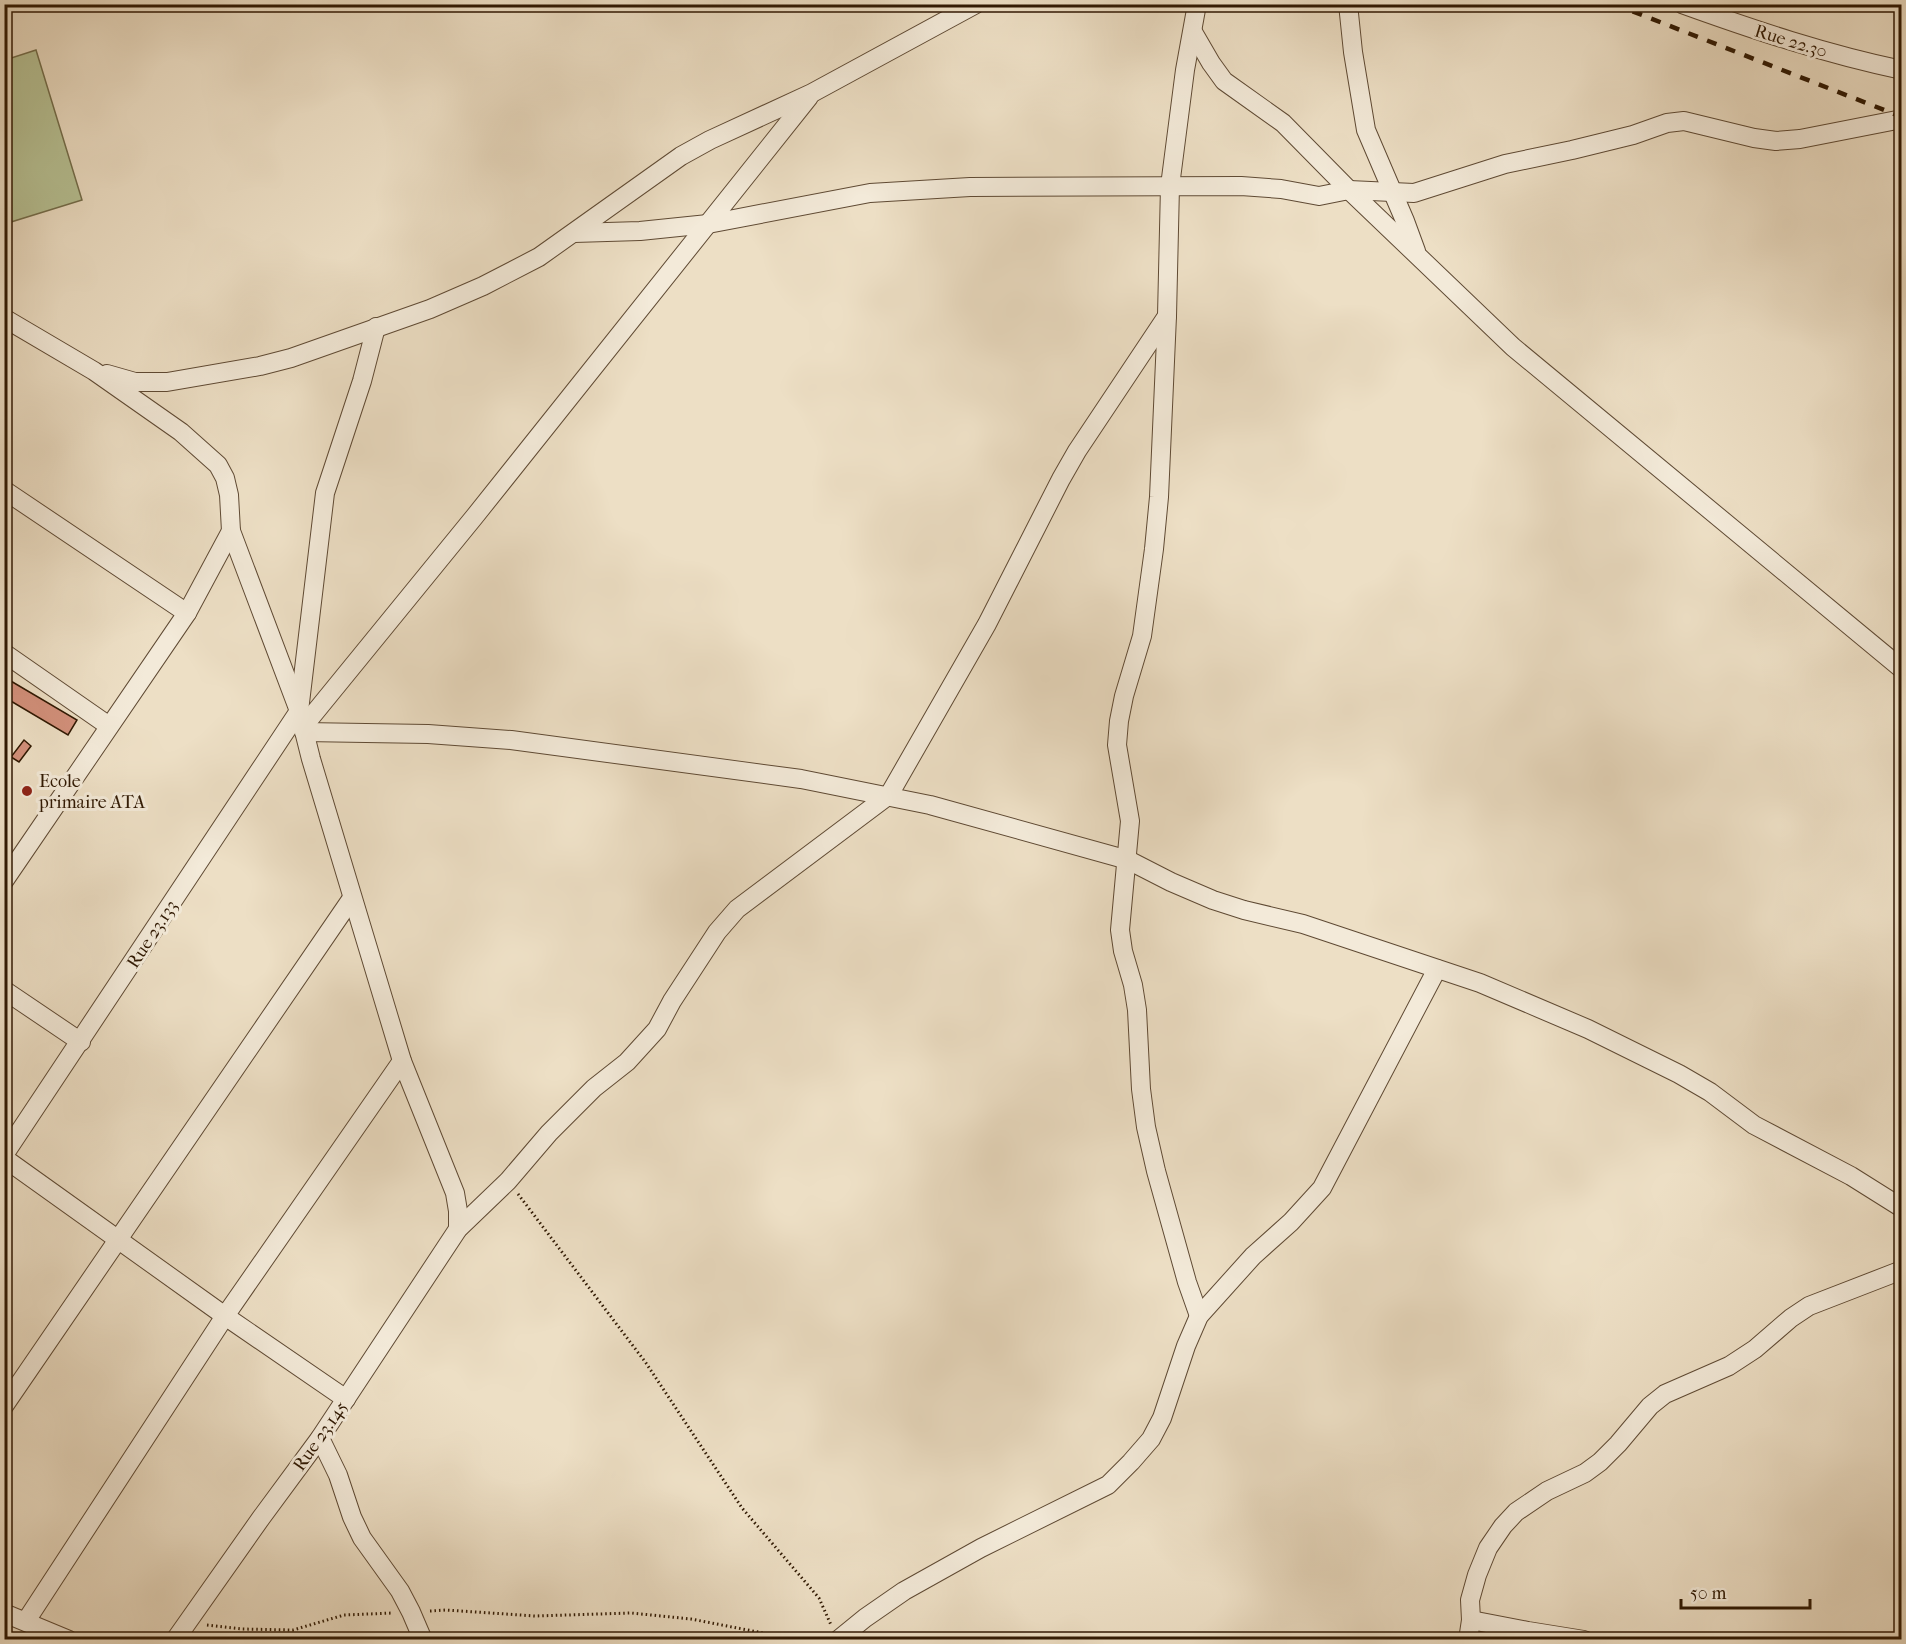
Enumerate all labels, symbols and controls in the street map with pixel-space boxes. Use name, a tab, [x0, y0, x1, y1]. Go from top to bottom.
street label: Rue 22.30	[1752, 20, 1830, 62]
place label: Ecole primaire ATA	[38, 771, 145, 813]
marker: Ecole primaire ATA	[20, 784, 34, 798]
street label: Rue 23.133	[123, 896, 182, 972]
street label: Rue 23.145	[289, 1397, 352, 1475]
scale bar	[1681, 1572, 1810, 1610]
text: 50 m	[1690, 1583, 1727, 1604]

